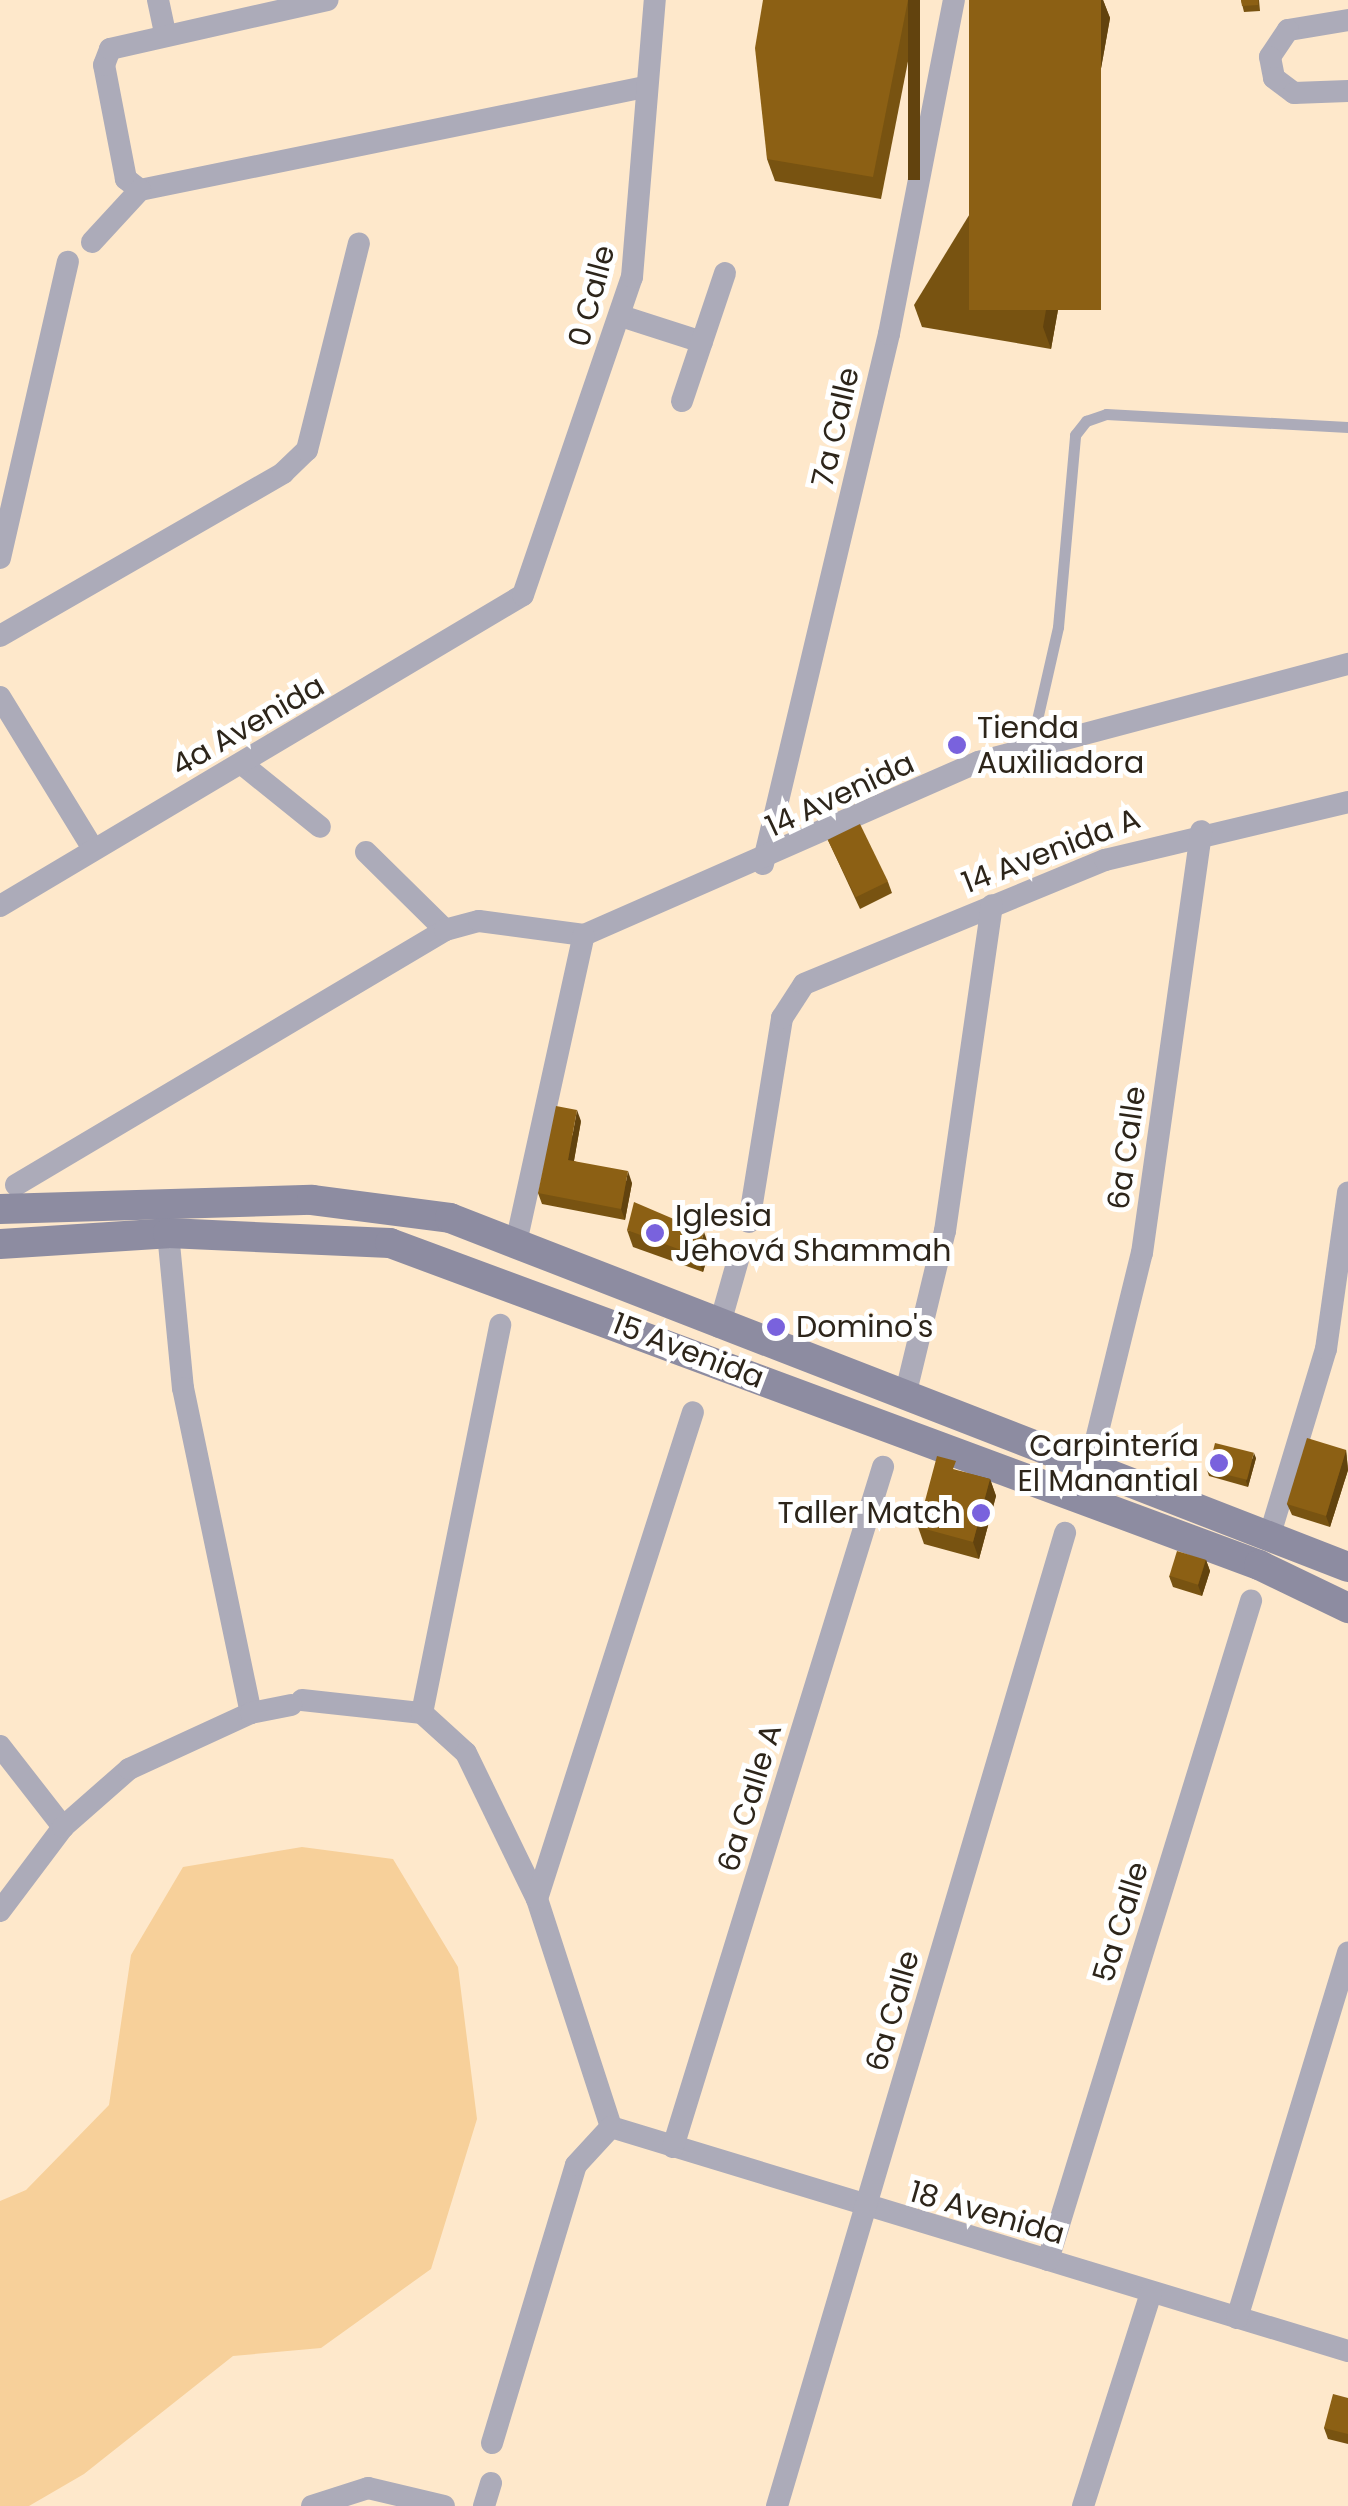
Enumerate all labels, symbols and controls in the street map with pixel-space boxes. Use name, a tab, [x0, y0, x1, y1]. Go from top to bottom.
street label: 0 Calle	[561, 241, 623, 351]
street label: 7a Calle	[805, 364, 867, 490]
street label: 4a Avenida	[165, 668, 331, 784]
place label: Tienda Auxiliadora	[977, 710, 1144, 780]
marker: Tienda Auxiliadora	[946, 734, 968, 756]
street label: 14 Avenida	[760, 745, 920, 845]
street label: 14 Avenida A	[957, 801, 1145, 901]
street label: 6a Calle	[1101, 1084, 1153, 1212]
place label: Iglesia Jehová Shammah	[675, 1198, 951, 1268]
marker: Iglesia Jehová Shammah	[644, 1222, 666, 1244]
street label: 15 Avenida	[607, 1306, 769, 1396]
place label: Domino's	[796, 1309, 934, 1345]
marker: Domino's	[765, 1316, 787, 1338]
place label: Carpintería El Manantial	[1017, 1428, 1199, 1498]
marker: Carpintería El Manantial	[1208, 1452, 1230, 1474]
place label: Taller Match	[777, 1495, 961, 1531]
marker: Taller Match	[970, 1502, 992, 1524]
street label: 6a Calle A	[711, 1720, 789, 1876]
street label: 5a Calle	[1086, 1857, 1156, 1987]
street label: 6a Calle	[859, 1946, 927, 2076]
street label: 18 Avenida	[905, 2174, 1069, 2252]

